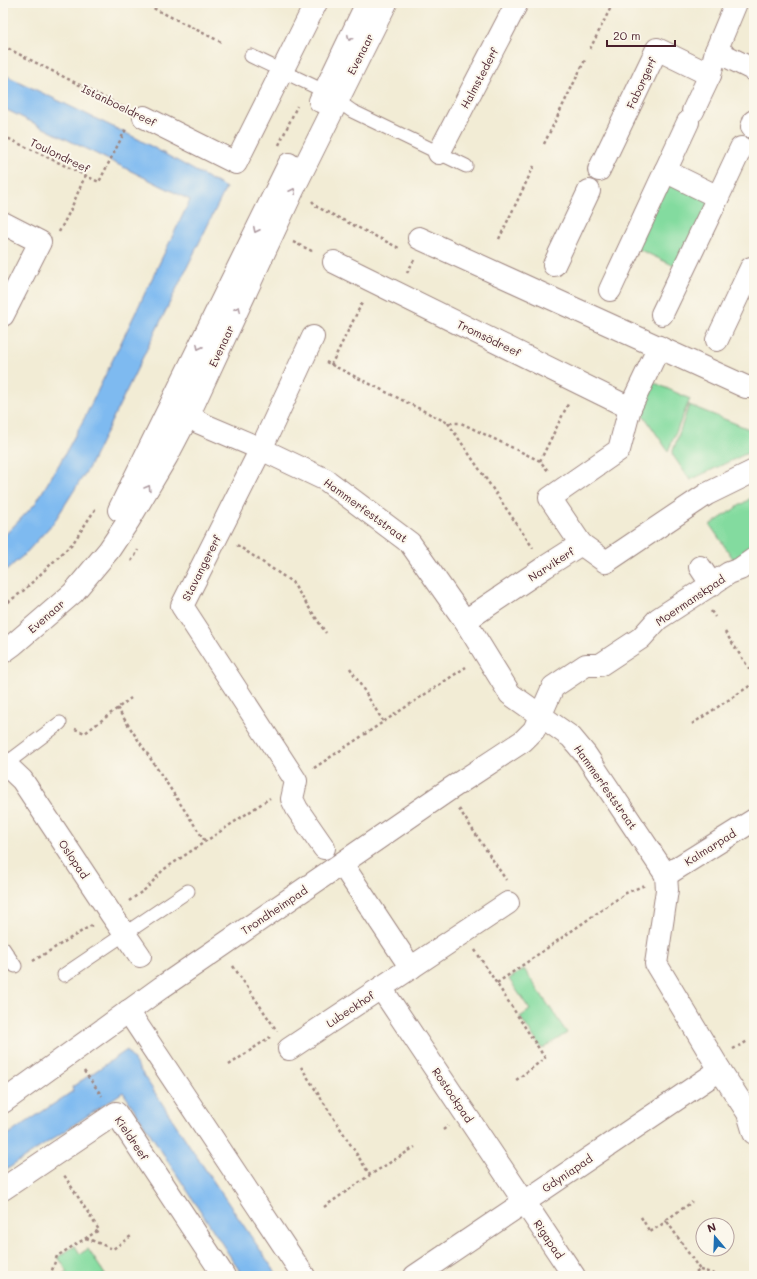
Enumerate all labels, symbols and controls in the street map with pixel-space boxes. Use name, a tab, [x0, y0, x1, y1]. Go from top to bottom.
scale bar	[607, 22, 675, 48]
text: 20 m	[613, 27, 641, 43]
street label: Evenaar	[343, 31, 377, 77]
one-way arrow	[347, 34, 355, 41]
street label: Halmstederf	[457, 44, 502, 111]
street label: Faborgerf	[623, 54, 660, 111]
street label: Istanboeldreef	[79, 80, 160, 130]
street label: Toulondreef	[28, 134, 93, 176]
one-way arrow	[288, 188, 296, 196]
one-way arrow	[253, 226, 261, 234]
one-way arrow	[233, 306, 241, 314]
street label: Tromsödreef	[455, 316, 524, 360]
street label: Evenaar	[205, 323, 237, 369]
one-way arrow	[196, 343, 204, 350]
street label: Hammerfeststraat	[321, 475, 411, 546]
one-way arrow	[143, 485, 150, 492]
street label: Stavangererf	[178, 532, 224, 603]
street label: Narvikerf	[525, 543, 578, 584]
street label: Moermanskpad	[652, 571, 728, 629]
street label: Evenaar	[24, 596, 68, 636]
street label: Hammerfeststraat	[571, 742, 641, 832]
street label: Kalmarpad	[681, 825, 739, 869]
street label: Oslopad	[55, 837, 93, 881]
street label: Trondheimpad	[238, 882, 310, 938]
street label: Lubeckhof	[323, 987, 378, 1031]
street label: Rostockpad	[429, 1065, 477, 1125]
street label: Kieldreef	[112, 1113, 153, 1164]
street label: Gdyniapad	[539, 1151, 595, 1195]
street label: Rigapad	[530, 1216, 568, 1262]
north arrow	[695, 1217, 735, 1257]
text: N	[705, 1219, 718, 1236]

